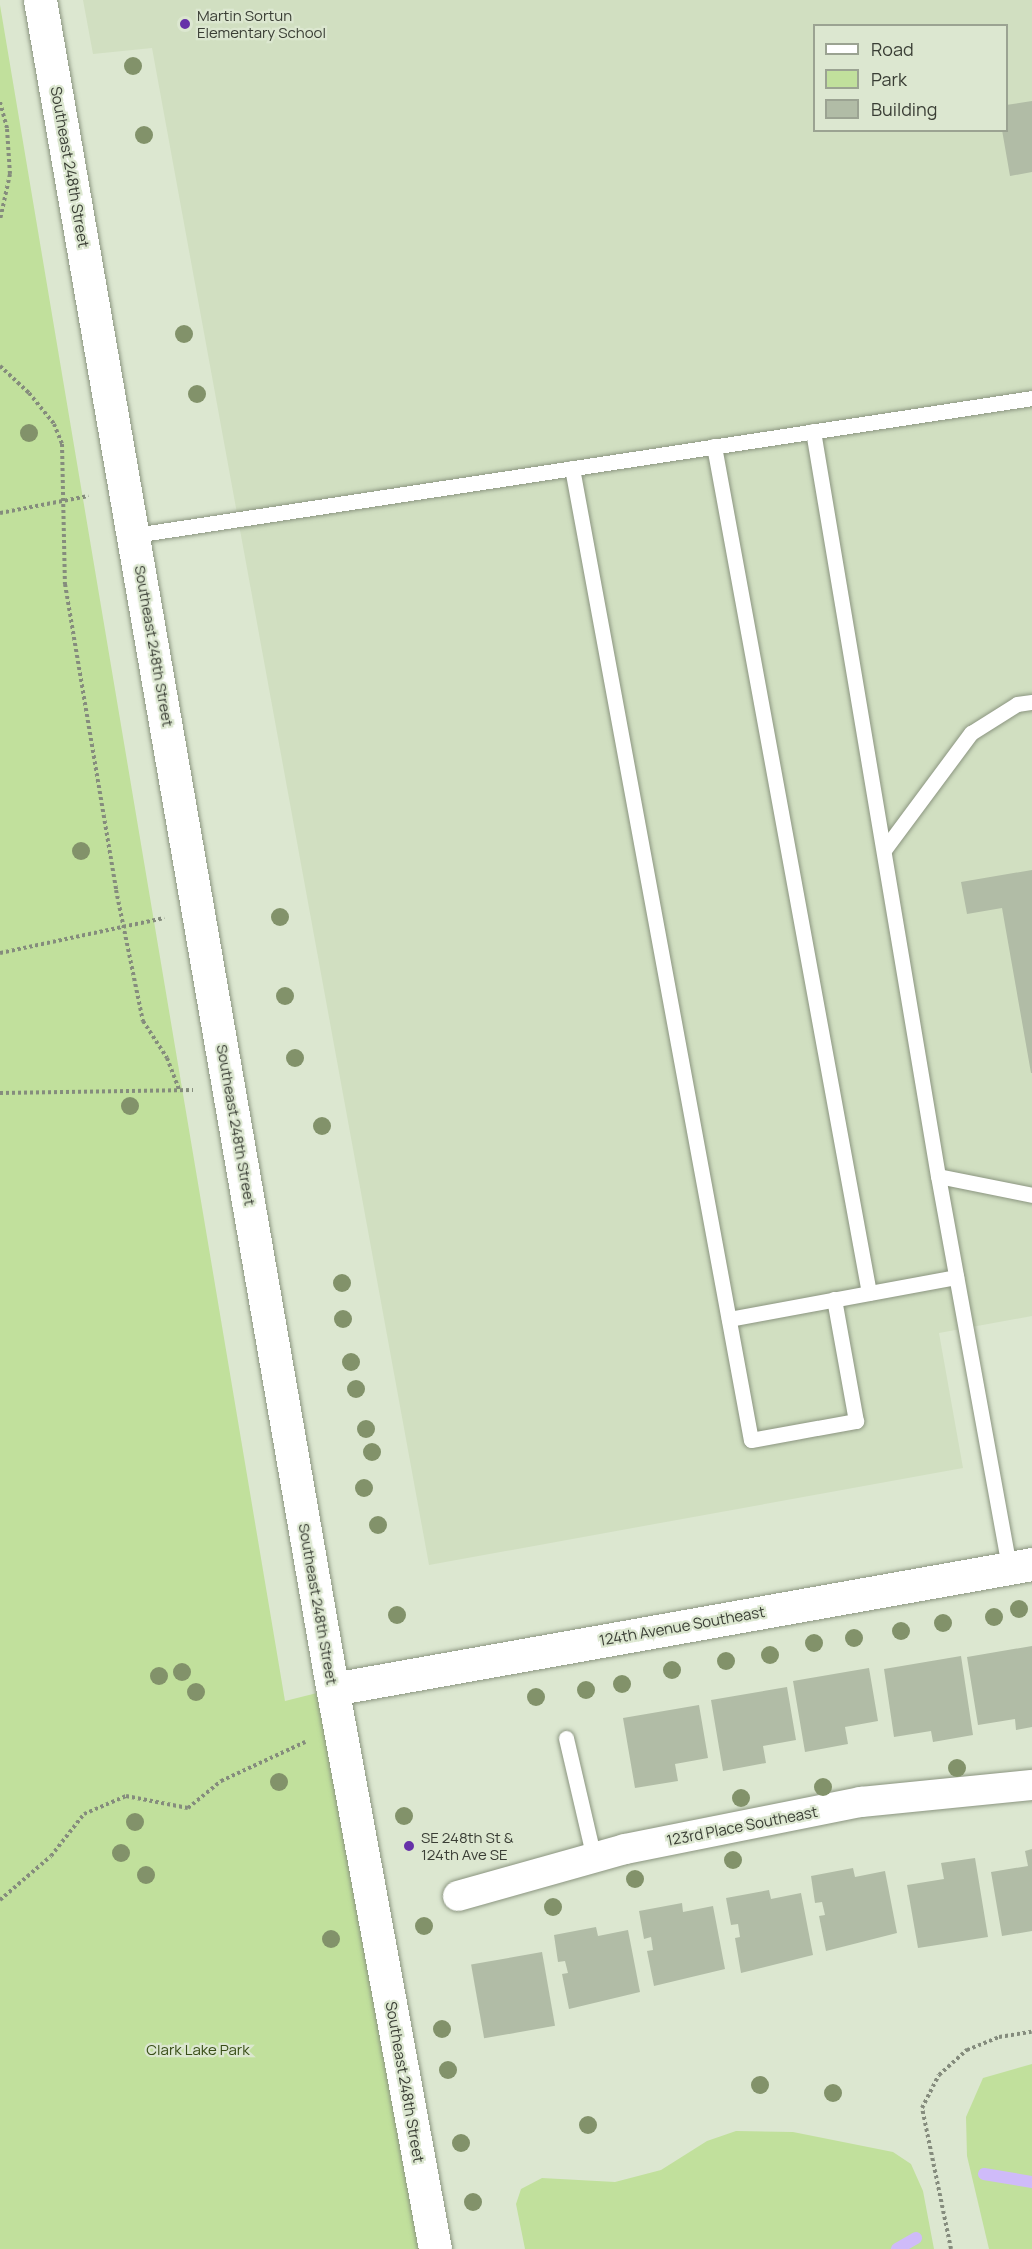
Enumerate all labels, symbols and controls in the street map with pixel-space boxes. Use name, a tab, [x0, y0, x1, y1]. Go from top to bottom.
place label: Martin Sortun Elementary School	[197, 6, 326, 41]
marker: Martin Sortun Elementary School	[178, 17, 192, 31]
legend	[813, 24, 1008, 132]
text: Road	[871, 37, 914, 61]
text: Park	[871, 67, 907, 91]
street label: Southeast 248th Street	[47, 85, 93, 249]
text: Building	[871, 97, 937, 121]
street label: Southeast 248th Street	[131, 564, 177, 728]
street label: Southeast 248th Street	[213, 1043, 259, 1207]
street label: Southeast 248th Street	[295, 1522, 341, 1686]
street label: 124th Avenue Southeast	[598, 1603, 766, 1649]
street label: 123rd Place Southeast	[665, 1803, 819, 1849]
place label: SE 248th St & 124th Ave SE	[421, 1828, 514, 1863]
marker: SE 248th St & 124th Ave SE	[402, 1839, 416, 1853]
street label: Southeast 248th Street	[382, 2000, 428, 2164]
park label: Clark Lake Park	[146, 2041, 250, 2059]

